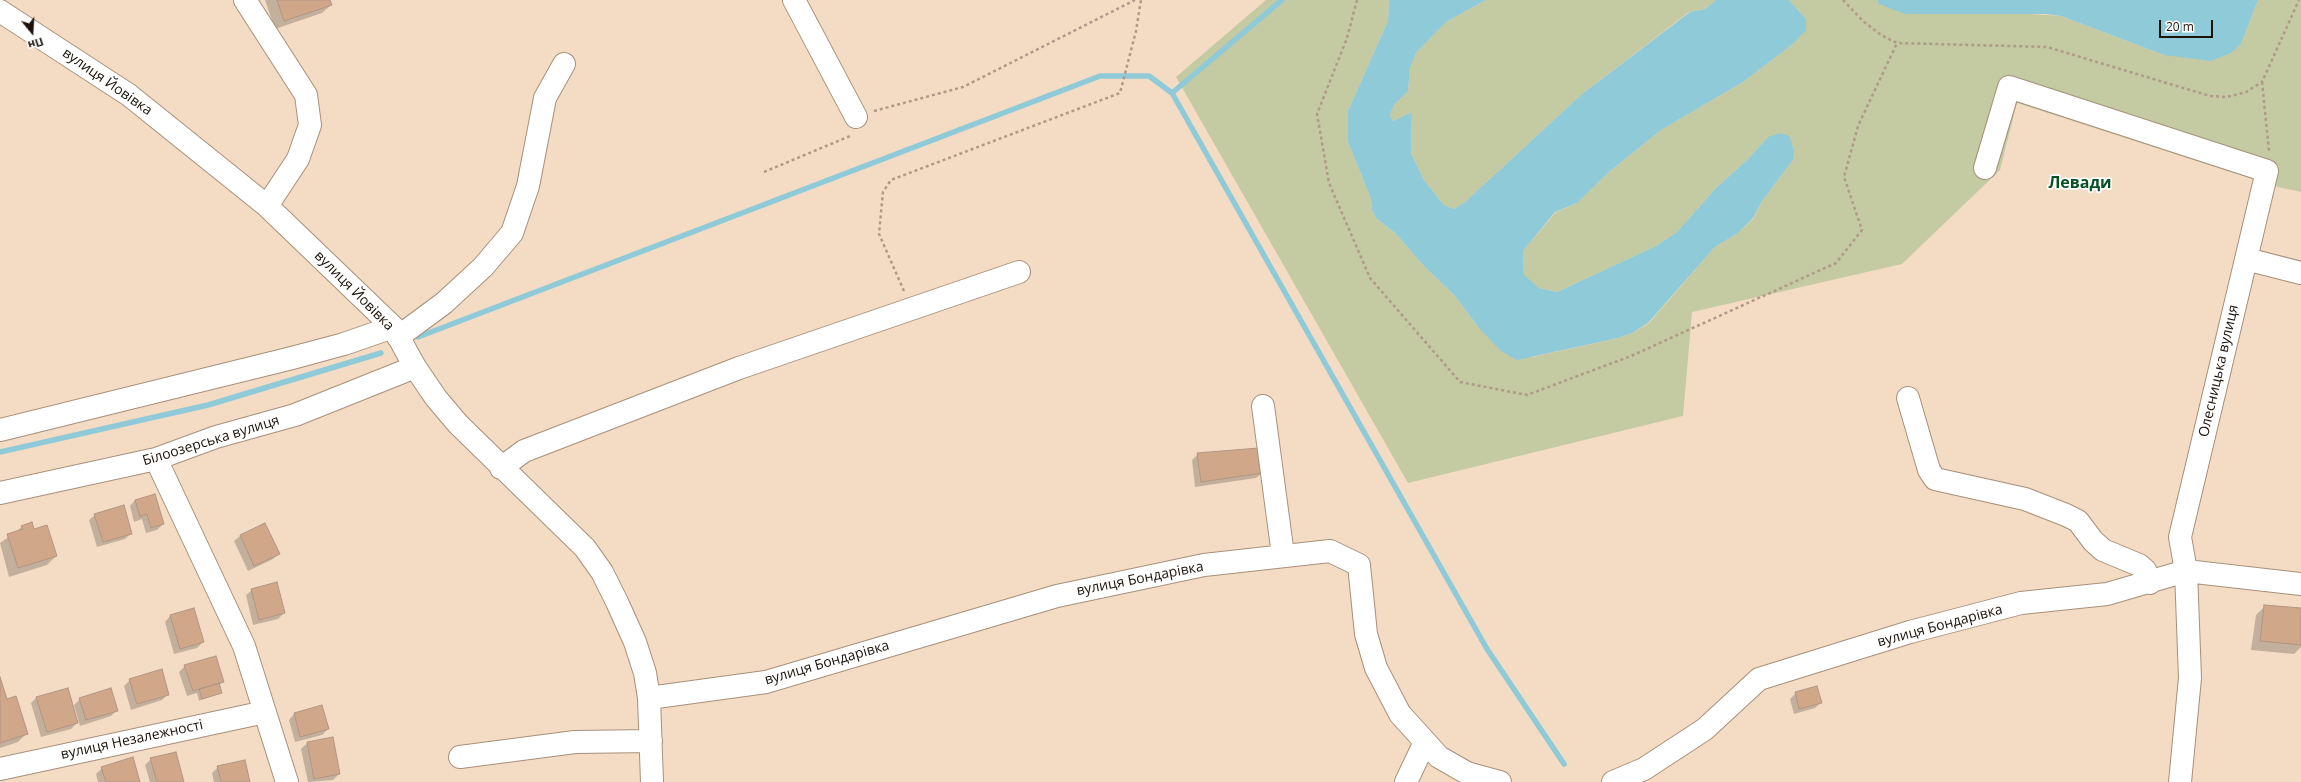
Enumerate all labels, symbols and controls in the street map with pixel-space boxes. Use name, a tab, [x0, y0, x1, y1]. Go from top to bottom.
north arrow	[12, 12, 52, 52]
scale bar	[2161, 12, 2215, 38]
text: 20 m	[2166, 18, 2194, 35]
text: Пн	[26, 34, 46, 53]
street label: вулиця Йовівка	[59, 45, 155, 119]
district label: Левади	[2048, 173, 2112, 193]
street label: вулиця Йовівка	[311, 248, 397, 334]
street label: Олесницька вулиця	[2196, 303, 2242, 439]
street label: Білоозерська вулиця	[141, 412, 281, 470]
street label: вулиця Бондарівка	[1075, 558, 1205, 600]
street label: вулиця Бондарівка	[1876, 601, 2004, 651]
street label: вулиця Бондарівка	[763, 637, 891, 689]
street label: вулиця Незалежності	[59, 717, 205, 763]

